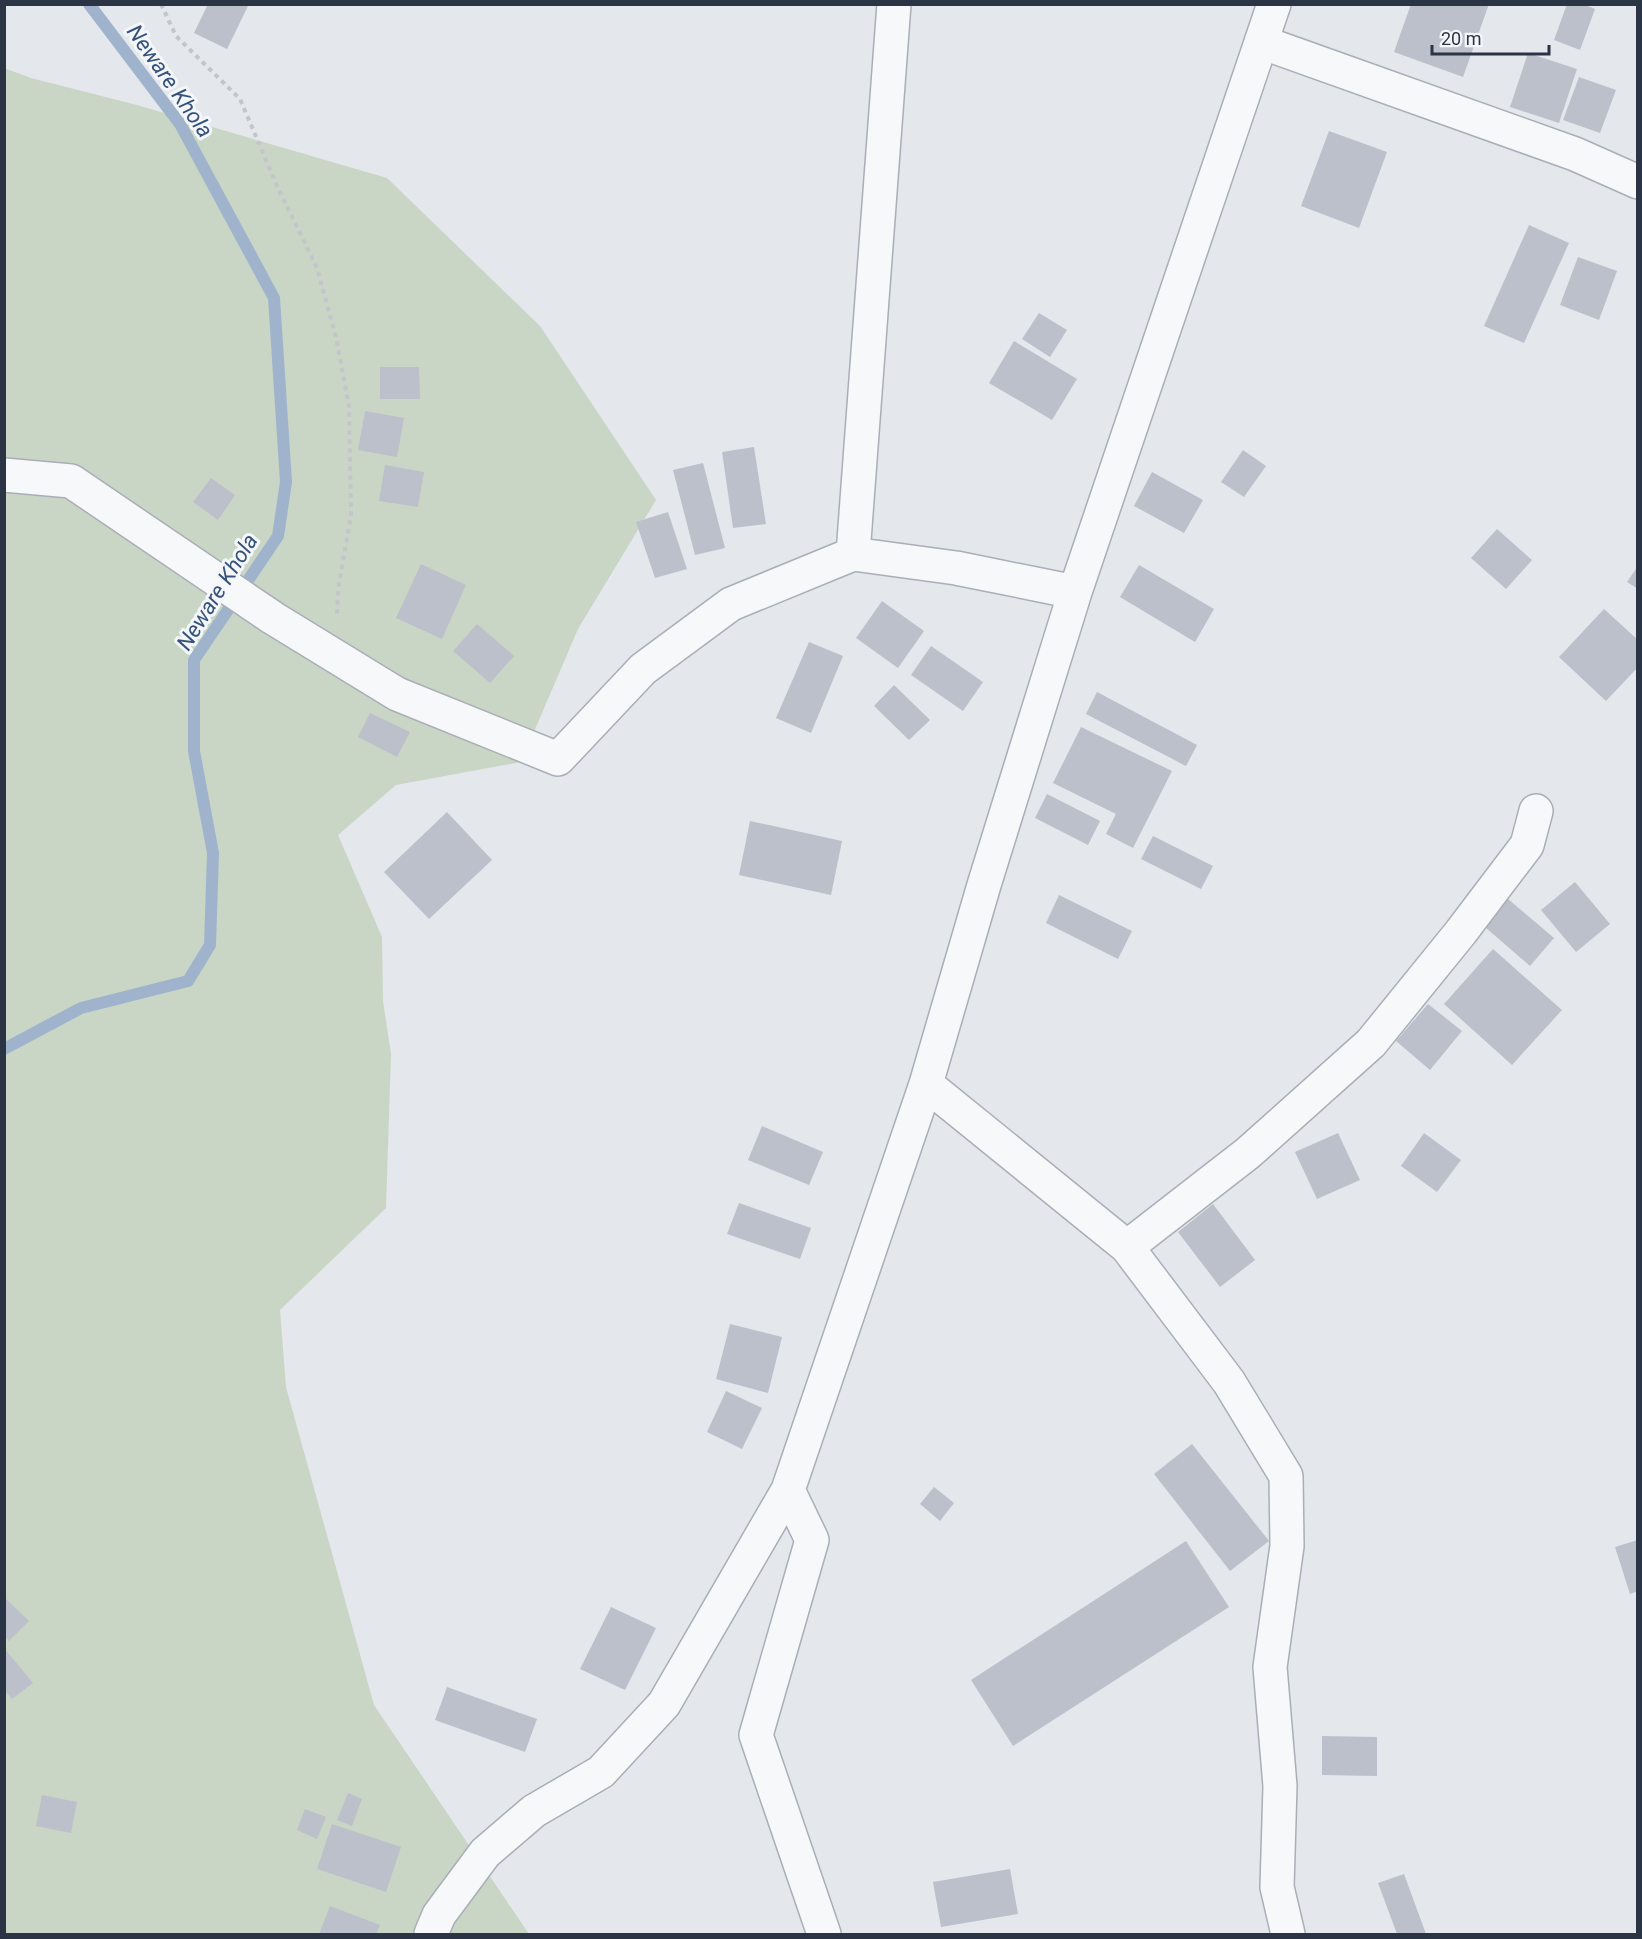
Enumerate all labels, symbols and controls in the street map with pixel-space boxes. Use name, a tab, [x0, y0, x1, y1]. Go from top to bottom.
scale bar	[1432, 18, 1549, 56]
water label: Neware Khola	[122, 20, 218, 142]
text: 20 m	[1441, 28, 1481, 49]
water label: Neware Khola	[171, 529, 263, 655]

